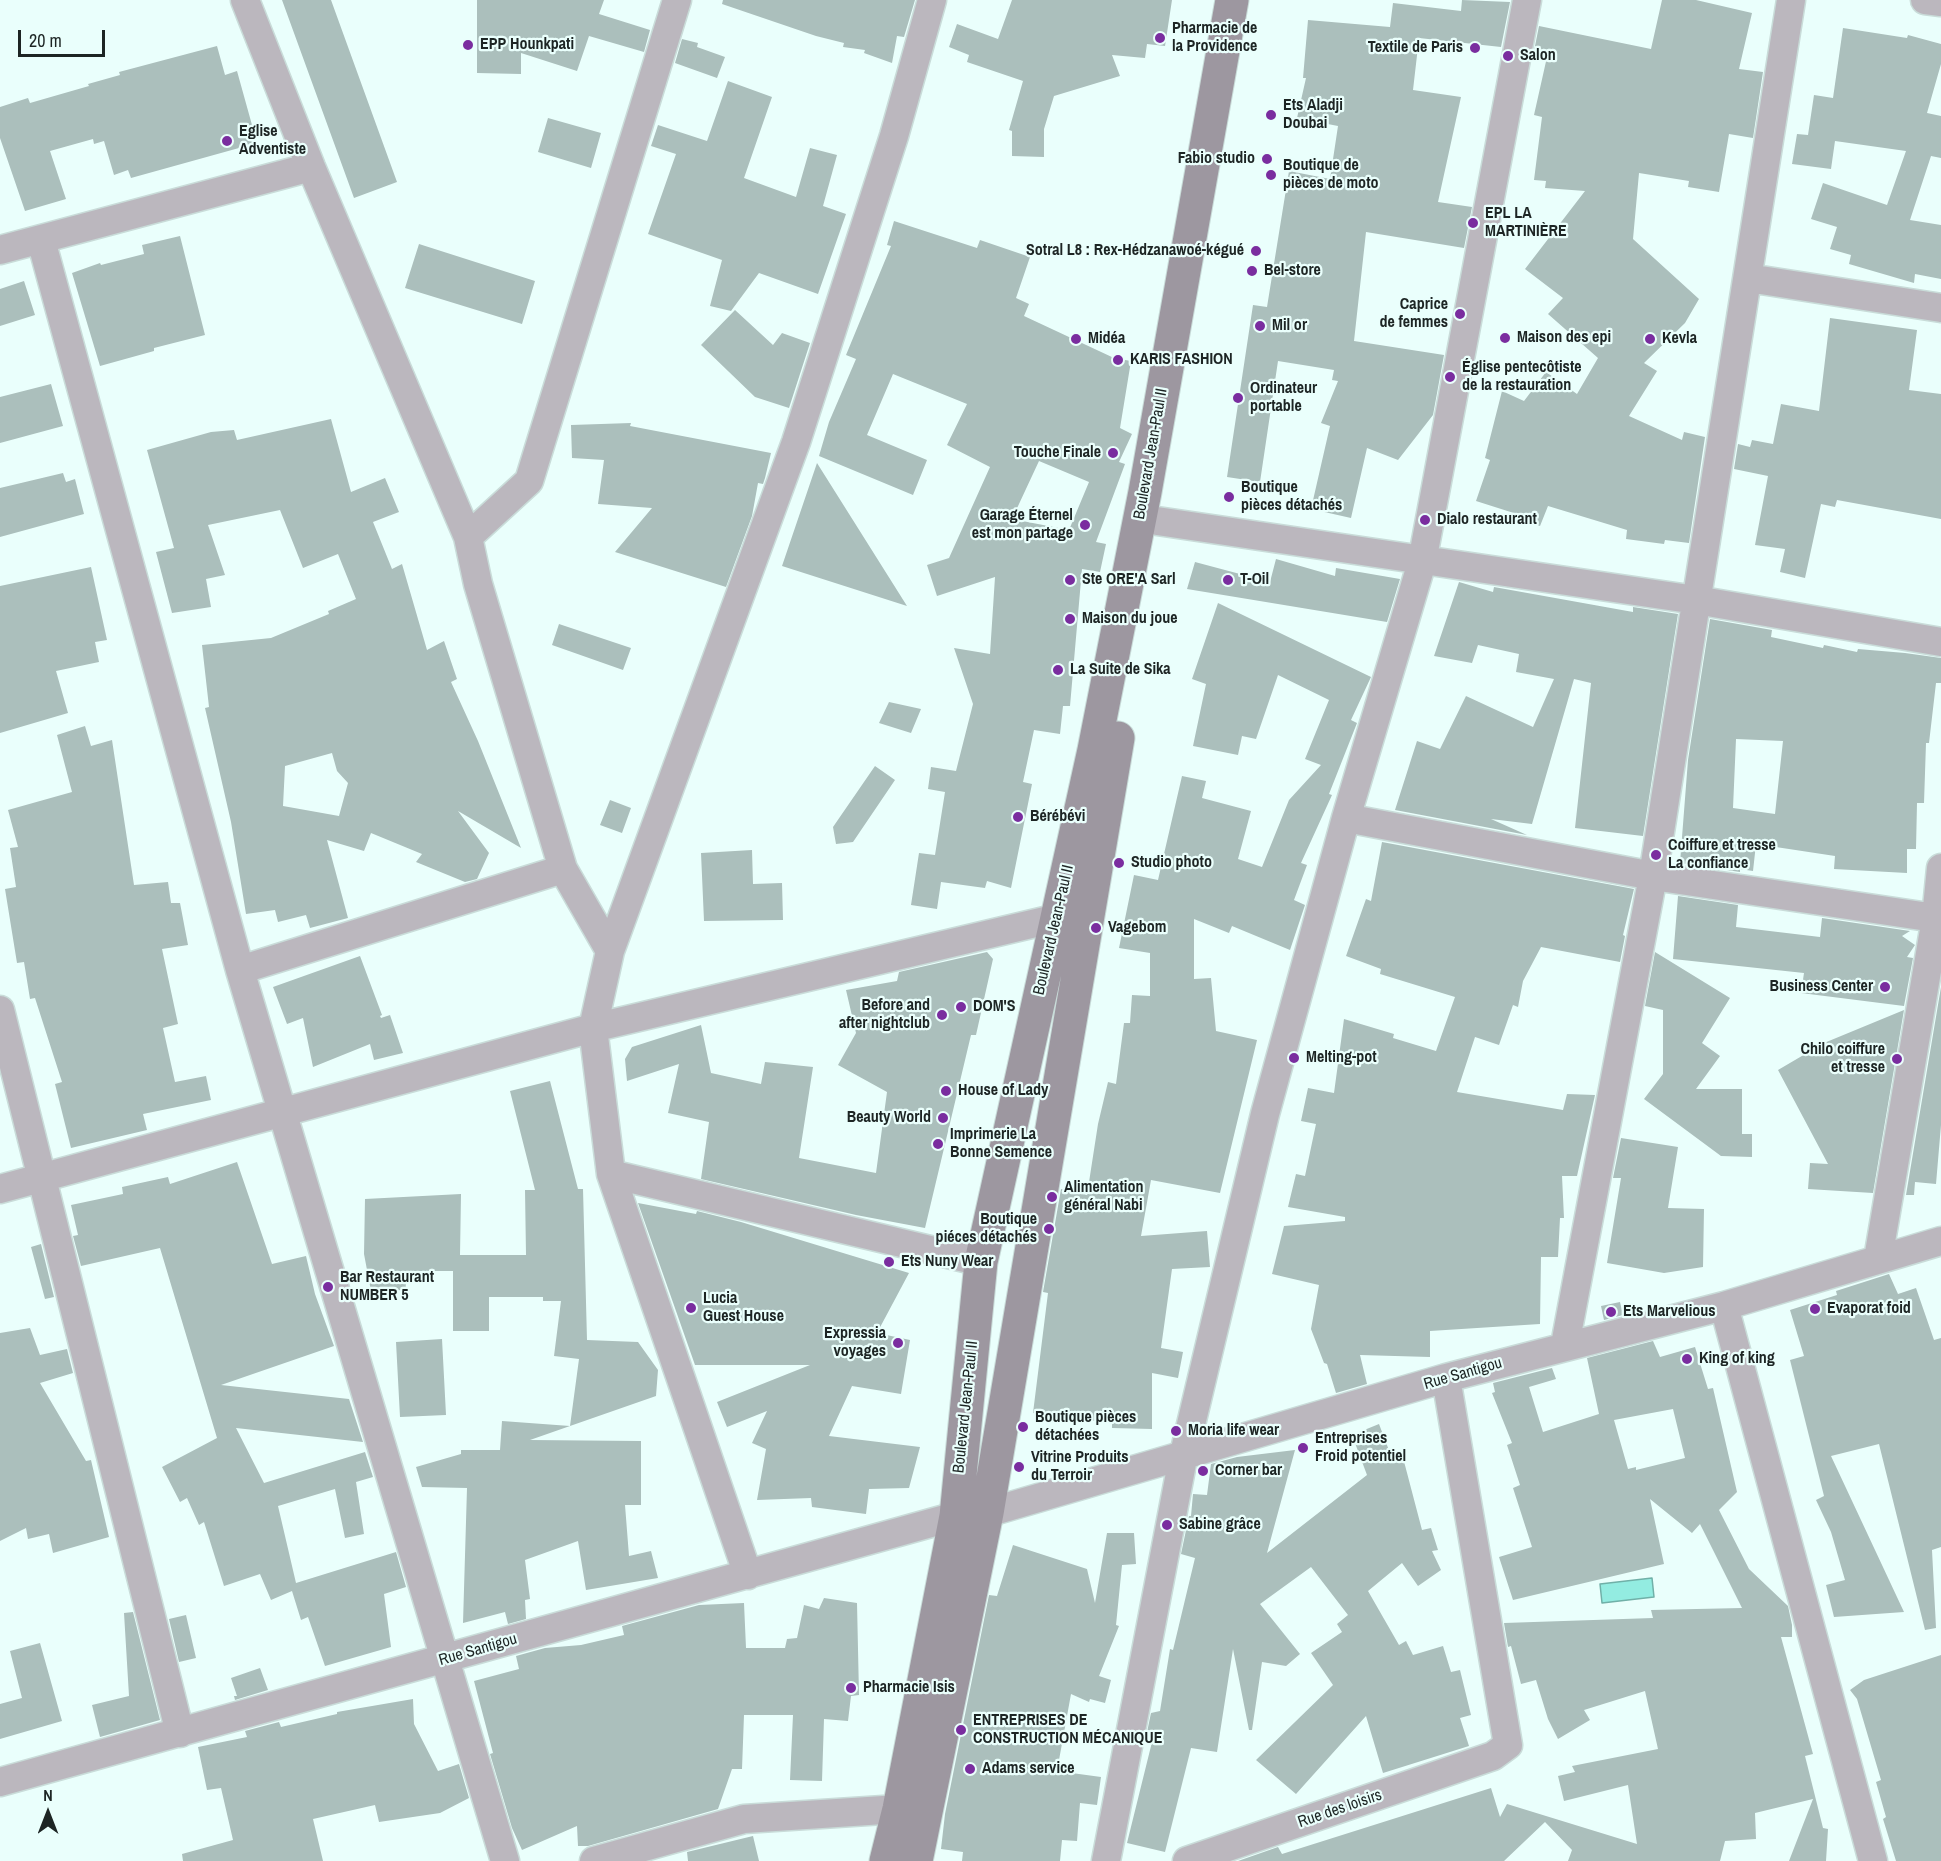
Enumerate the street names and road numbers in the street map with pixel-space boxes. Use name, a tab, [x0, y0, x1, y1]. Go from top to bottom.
street label: Boulevard Jean-Paul II	[1130, 387, 1172, 521]
street label: Boulevard Jean-Paul II	[1030, 863, 1078, 997]
street label: Boulevard Jean-Paul II	[950, 1340, 982, 1474]
street label: Rue Santigou	[1422, 1354, 1504, 1394]
street label: Rue Santigou	[437, 1630, 519, 1670]
street label: Rue des loisirs	[1296, 1786, 1384, 1832]

